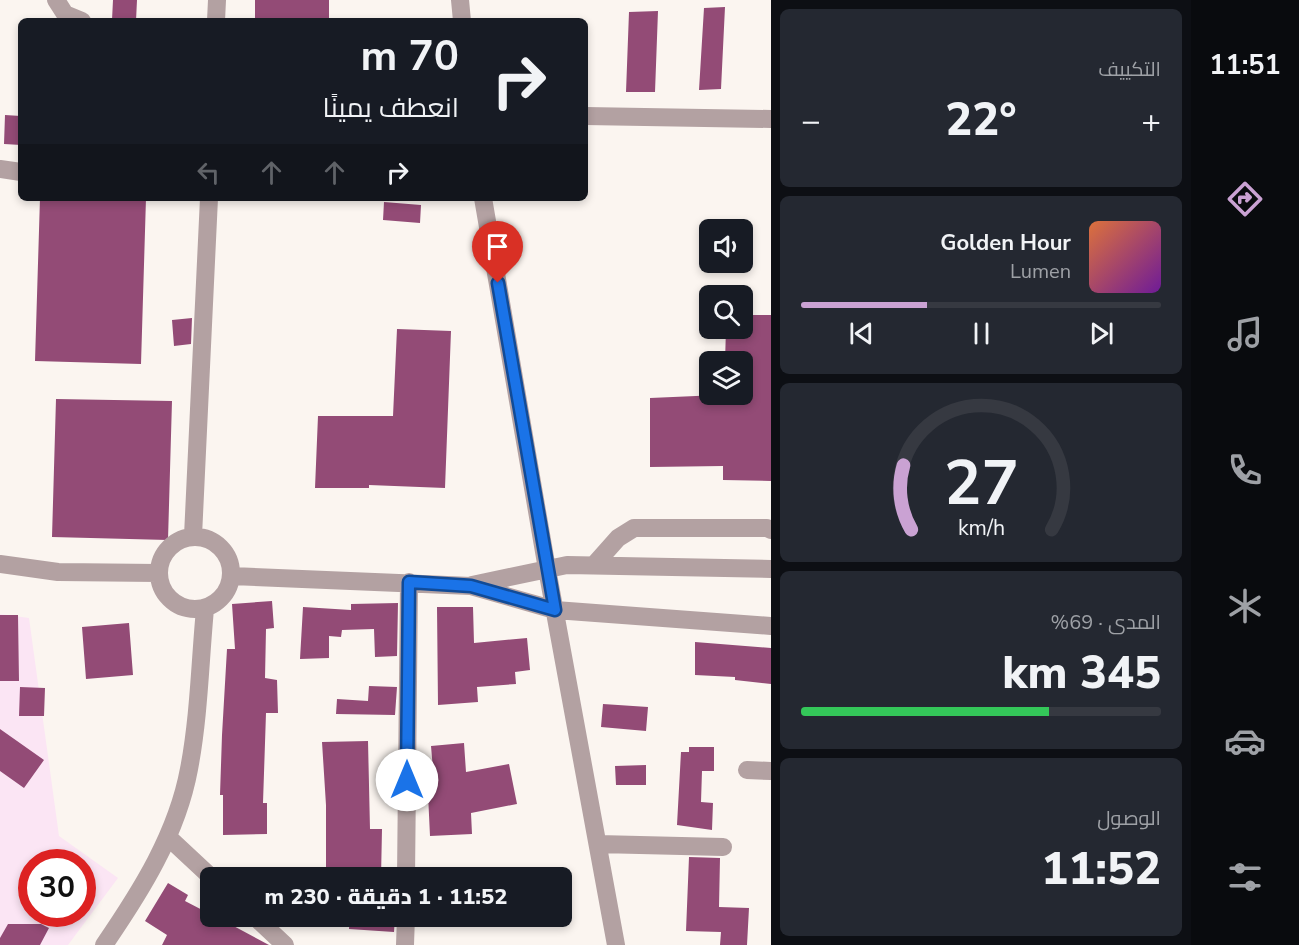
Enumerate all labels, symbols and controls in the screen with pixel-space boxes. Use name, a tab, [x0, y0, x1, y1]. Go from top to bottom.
text: 70 m	[360, 28, 459, 85]
icon: right	[480, 42, 558, 120]
text: 11:51	[1209, 47, 1281, 84]
text: التكييف	[1098, 56, 1161, 83]
text: انعطف يمينًا	[322, 90, 459, 127]
text: 22°	[945, 90, 1017, 151]
text: −	[801, 99, 821, 144]
text: +	[1141, 99, 1161, 144]
icon: left	[192, 156, 225, 189]
icon: ahead	[255, 156, 288, 189]
icon: ahead	[318, 156, 351, 189]
icon: right	[381, 156, 414, 189]
icon: directions	[1224, 178, 1266, 220]
map controls	[699, 219, 753, 405]
button: sound	[699, 219, 753, 273]
pin	[472, 221, 523, 283]
text: Golden Hour	[940, 228, 1071, 258]
icon: arrive	[481, 230, 514, 263]
text: Lumen	[1010, 258, 1071, 285]
button: search	[699, 285, 753, 339]
icon: music	[1224, 313, 1266, 355]
icon: previous	[845, 317, 878, 350]
icon: pause	[965, 317, 998, 350]
icon: next	[1085, 317, 1118, 350]
button: layers	[699, 351, 753, 405]
text: 27	[944, 441, 1018, 526]
icon: phone	[1224, 449, 1266, 491]
text: km/h	[957, 513, 1005, 543]
icon: climate	[1224, 585, 1266, 627]
text: المدى · 69%	[1051, 609, 1161, 636]
text: 345 km	[1002, 643, 1161, 704]
icon: car	[1224, 720, 1266, 762]
position arrow	[375, 748, 439, 812]
text: الوصول	[1097, 805, 1161, 832]
text: 11:52	[1041, 839, 1161, 900]
speed limit sign: 30	[18, 849, 96, 927]
icon: filters	[1224, 856, 1266, 898]
text: 11:52 · 1 دقيقة · 230 m	[265, 882, 507, 912]

